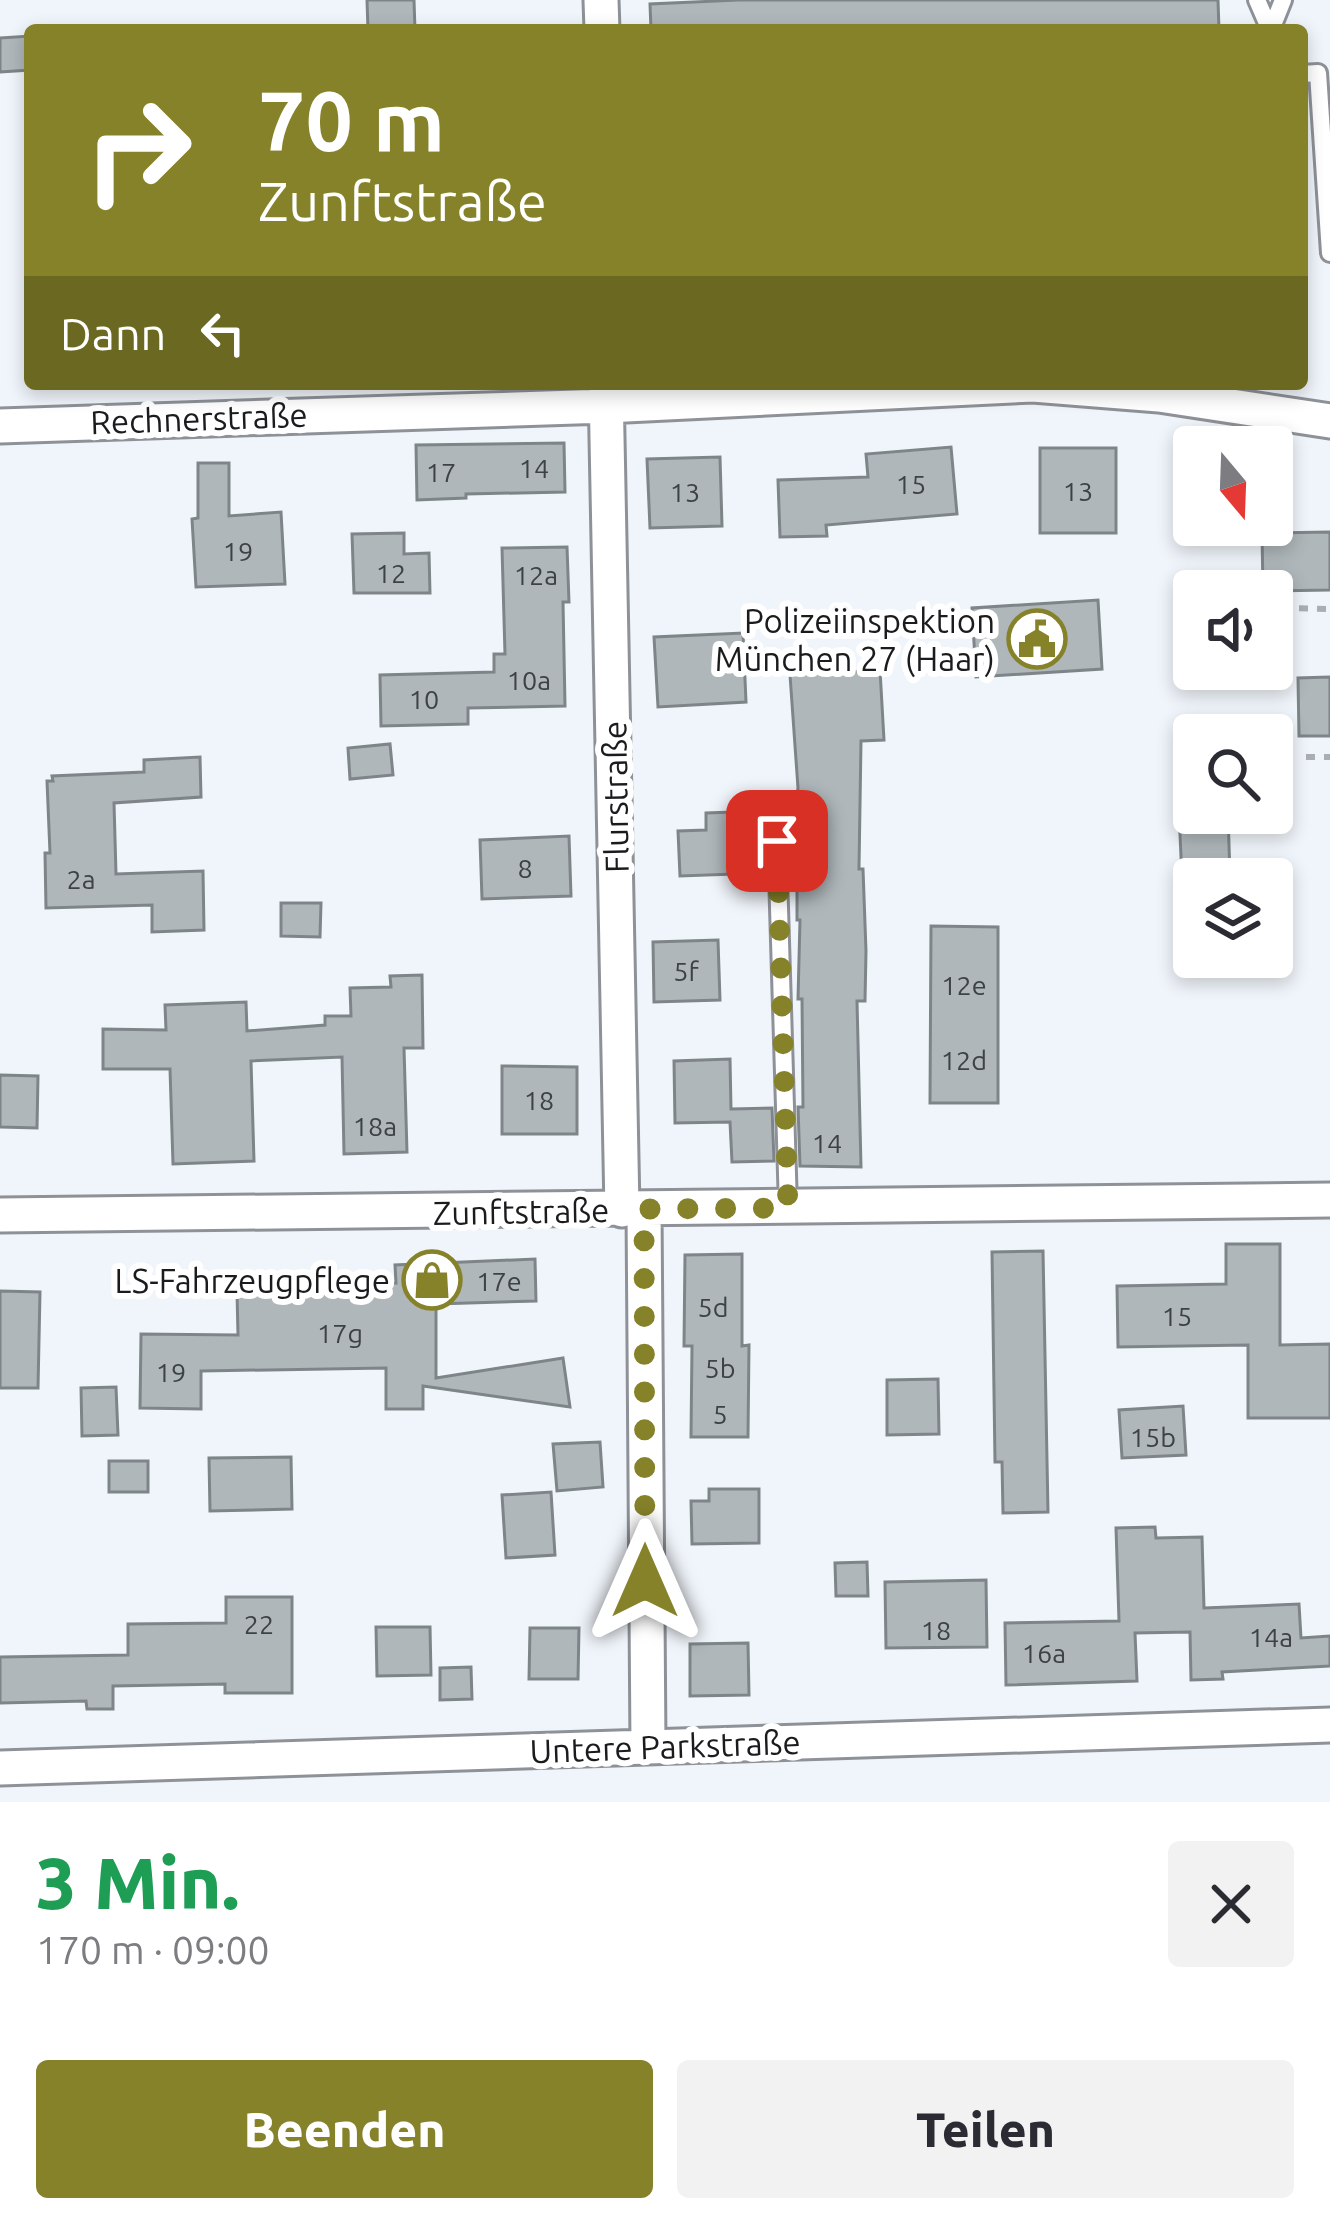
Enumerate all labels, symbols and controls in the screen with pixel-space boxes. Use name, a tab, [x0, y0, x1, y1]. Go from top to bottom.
icon: right	[60, 72, 216, 228]
text: 70 m	[258, 73, 445, 167]
text: Zunftstraße	[258, 171, 547, 231]
icon: left	[190, 300, 256, 366]
text: Dann	[60, 308, 166, 359]
street label: Rechnerstraße	[90, 396, 308, 440]
north arrow	[1173, 426, 1293, 546]
map controls	[1173, 426, 1293, 978]
house number: 14	[519, 453, 549, 483]
house number: 17	[426, 457, 456, 487]
house number: 15	[896, 469, 926, 499]
house number: 13	[1063, 476, 1093, 506]
house number: 13	[670, 477, 700, 507]
house number: 19	[223, 536, 253, 566]
house number: 12	[376, 558, 406, 588]
house number: 12a	[514, 560, 558, 590]
button: sound	[1173, 570, 1293, 690]
place label: Polizeiinspektion München 27 (Haar)	[715, 602, 995, 678]
public building icon: Polizeiinspektion München 27 (Haar)	[1006, 608, 1068, 670]
house number: 10a	[507, 665, 551, 695]
house number: 10	[409, 684, 439, 714]
button: search	[1173, 714, 1293, 834]
street label: Flurstraße	[595, 721, 635, 873]
pin	[726, 790, 828, 892]
icon: arrive	[744, 808, 810, 874]
house number: 8	[517, 853, 533, 883]
button: layers	[1173, 858, 1293, 978]
house number: 2a	[66, 864, 96, 894]
house number: 5f	[673, 956, 699, 986]
house number: 12e	[941, 970, 987, 1000]
house number: 12d	[941, 1045, 987, 1075]
house number: 18	[524, 1085, 554, 1115]
house number: 18a	[353, 1111, 397, 1141]
house number: 14	[812, 1128, 842, 1158]
street label: Zunftstraße	[432, 1191, 610, 1231]
shop icon: LS-Fahrzeugpflege	[401, 1249, 463, 1311]
place label: LS-Fahrzeugpflege	[115, 1262, 390, 1299]
house number: 17e	[476, 1266, 522, 1296]
house number: 5d	[697, 1292, 729, 1322]
house number: 15	[1162, 1301, 1192, 1331]
house number: 17g	[317, 1318, 363, 1348]
house number: 5b	[704, 1353, 736, 1383]
house number: 19	[156, 1357, 186, 1387]
house number: 5	[712, 1399, 728, 1429]
house number: 15b	[1130, 1422, 1176, 1452]
position arrow	[582, 1518, 708, 1644]
house number: 22	[244, 1609, 274, 1639]
house number: 18	[921, 1615, 951, 1645]
house number: 14a	[1249, 1622, 1293, 1652]
house number: 16a	[1022, 1638, 1066, 1668]
street label: Untere Parkstraße	[529, 1723, 801, 1769]
button: close	[1168, 1841, 1294, 1967]
text: 3 Min.	[36, 1842, 239, 1923]
text: 170 m · 09:00	[36, 1928, 270, 1971]
button: Beenden	[36, 2060, 653, 2198]
button: Teilen	[677, 2060, 1294, 2198]

